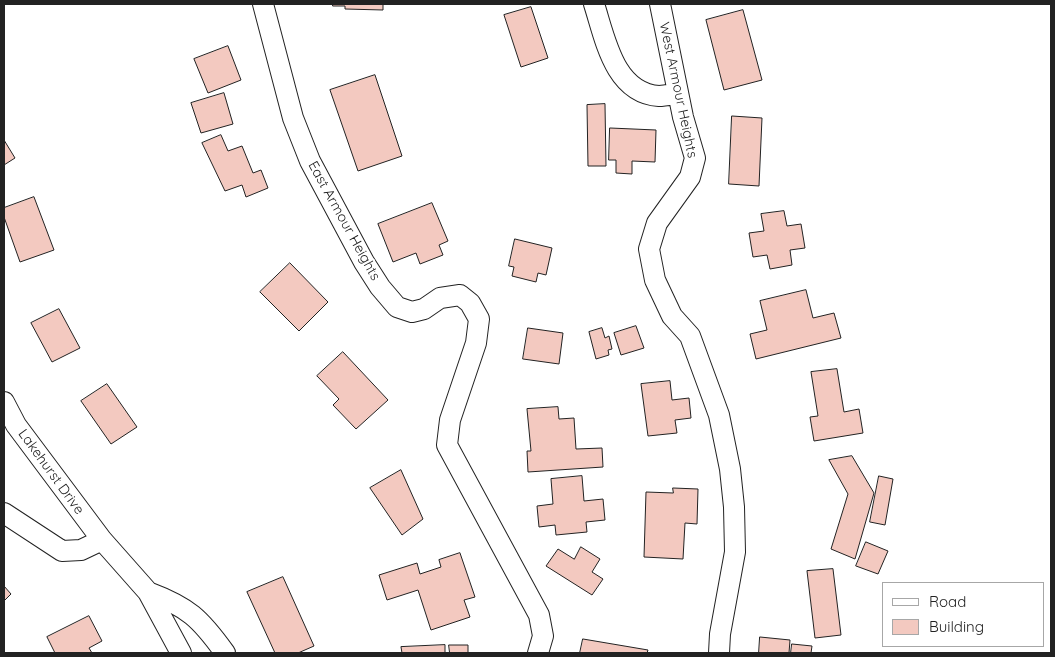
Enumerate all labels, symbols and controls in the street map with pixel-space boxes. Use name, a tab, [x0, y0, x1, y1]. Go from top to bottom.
street label: West Armour Heights	[655, 21, 701, 159]
street label: East Armour Heights	[304, 158, 384, 284]
street label: Lakehurst Drive	[14, 426, 88, 518]
legend	[882, 582, 1045, 647]
text: Road	[929, 592, 966, 611]
text: Building	[929, 617, 984, 636]

